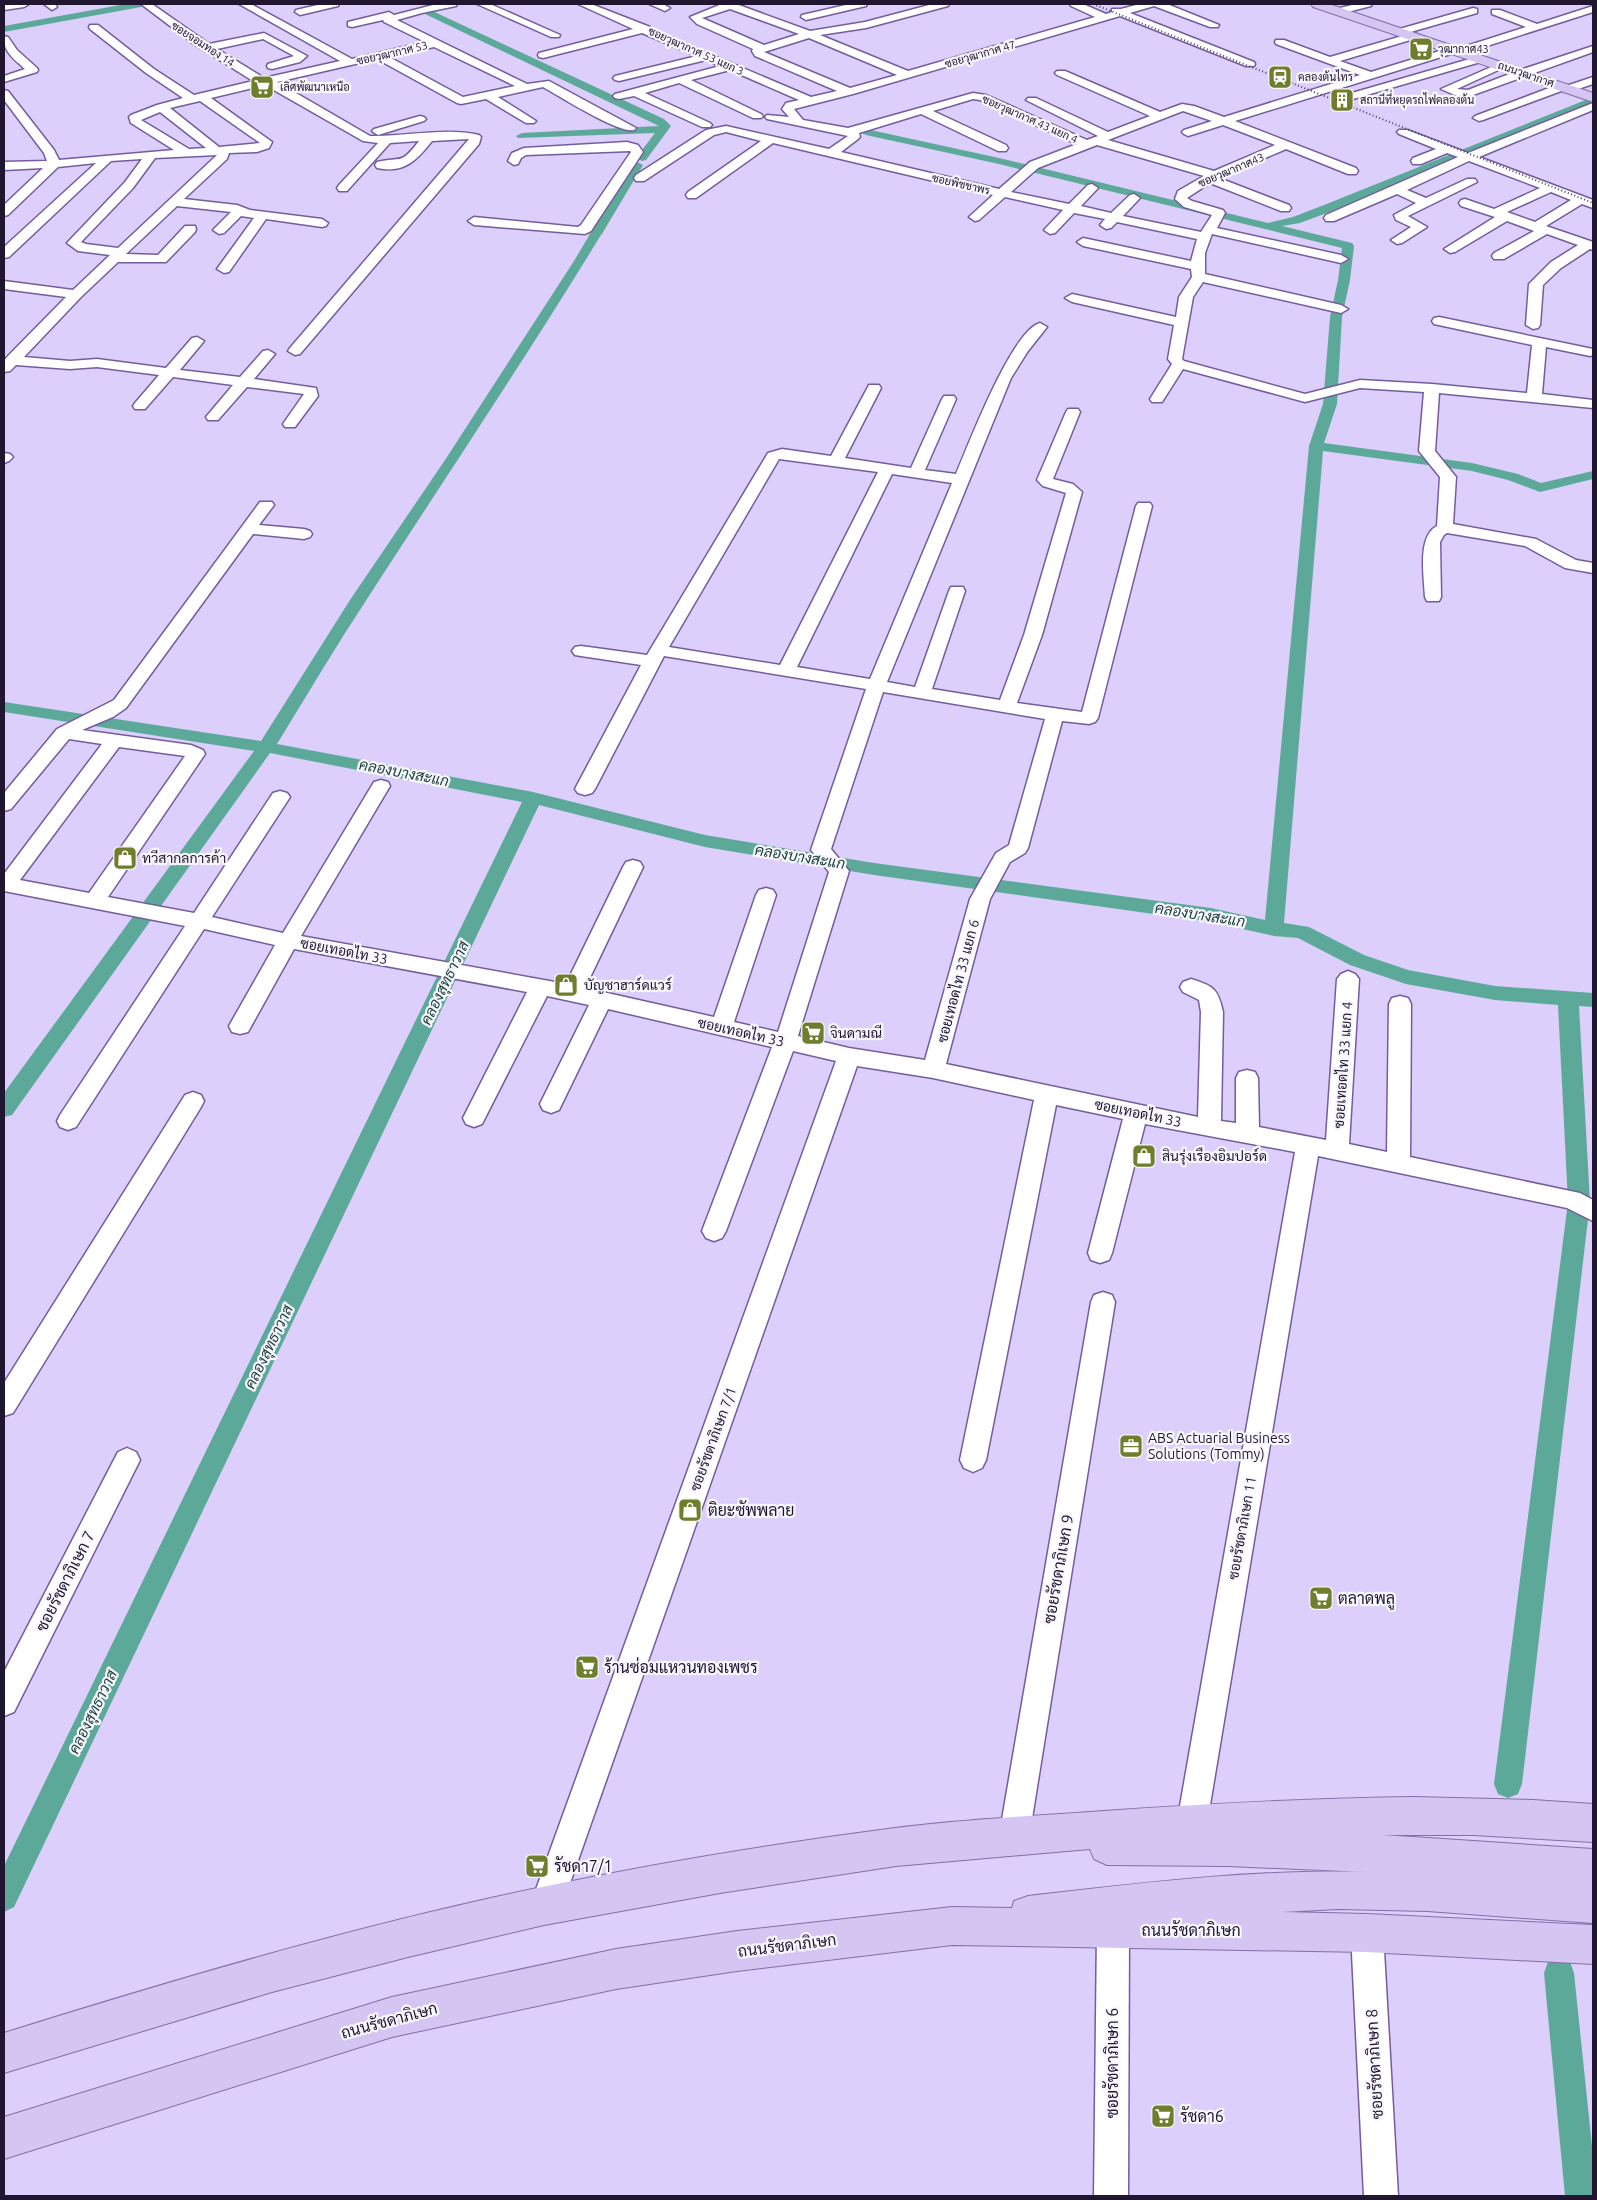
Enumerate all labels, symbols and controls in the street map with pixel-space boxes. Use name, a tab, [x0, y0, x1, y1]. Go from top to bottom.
street label: ซอยจอมทอง 14	[169, 19, 237, 69]
street label: ซอยวุฒากาศ 53 แยก 3	[645, 25, 746, 80]
supermarket icon: วุฒากาศ43	[1408, 36, 1434, 62]
street label: ซอยวุฒากาศ 47	[943, 38, 1017, 73]
street label: ซอยวุฒากาศ 53	[355, 39, 430, 70]
place label: วุฒากาศ43	[1438, 43, 1489, 58]
street label: ถนนวุฒากาศ	[1495, 59, 1556, 92]
station icon: คลองต้นไทร	[1267, 64, 1293, 90]
place label: คลองต้นไทร	[1298, 69, 1353, 83]
supermarket icon: เลิศพัฒนาเหนือ	[249, 74, 275, 100]
place label: เลิศพัฒนาเหนือ	[280, 80, 350, 93]
building icon: สถานีที่หยุดรถไฟคลองต้น	[1329, 87, 1355, 113]
place label: สถานีที่หยุดรถไฟคลองต้น	[1360, 89, 1474, 109]
street label: ซอยวุฒากาศ 43 แยก 4	[979, 93, 1080, 148]
street label: ซอยวุฒากาศ43	[1196, 151, 1267, 192]
street label: ซอยพิชชาพร	[931, 171, 991, 197]
water label: คลองบางสะแก	[358, 755, 450, 790]
water label: คลองบางสะแก	[754, 841, 846, 872]
shop icon: ทวีสากลการค้า	[112, 845, 138, 871]
place label: ทวีสากลการค้า	[142, 849, 226, 866]
water label: คลองบางสะแก	[1154, 899, 1246, 930]
street label: ซอยเทอดไท 33 แยก 6	[934, 917, 982, 1044]
street label: ซอยเทอดไท 33	[299, 935, 389, 967]
water label: คลองสุทธาวาส	[417, 937, 475, 1029]
shop icon: บัญชาฮาร์ดแวร์	[553, 972, 579, 998]
place label: บัญชาฮาร์ดแวร์	[584, 976, 672, 994]
street label: ซอยเทอดไท 33 แยก 4	[1331, 1001, 1355, 1129]
street label: ซอยเทอดไท 33	[696, 1014, 786, 1050]
supermarket icon: จินดามณี	[800, 1020, 826, 1046]
place label: จินดามณี	[830, 1024, 882, 1041]
street label: ซอยเทอดไท 33	[1093, 1096, 1183, 1130]
shop icon: สินรุ่งเรืองอิมปอร์ด	[1131, 1143, 1157, 1169]
place label: สินรุ่งเรืองอิมปอร์ด	[1162, 1147, 1267, 1166]
water label: คลองสุทธาวาส	[241, 1301, 299, 1393]
street label: ซอยรัชดาภิเษก 7/1	[687, 1385, 739, 1493]
place label: ABS Actuarial Business Solutions (Tommy)	[1148, 1430, 1290, 1462]
office icon: ABS Actuarial Business Solutions (Tommy)	[1118, 1433, 1144, 1459]
street label: ซอยรัชดาภิเษก 11	[1225, 1475, 1259, 1581]
shop icon: ติยะซัพพลาย	[677, 1497, 703, 1523]
place label: ติยะซัพพลาย	[708, 1500, 795, 1519]
street label: ซอยรัชดาภิเษก 9	[1039, 1513, 1076, 1625]
street label: ซอยรัชดาภิเษก 7	[31, 1527, 98, 1634]
supermarket icon: ตลาดพลู	[1308, 1585, 1334, 1611]
place label: ตลาดพลู	[1338, 1589, 1395, 1610]
supermarket icon: ร้านซ่อมแหวนทองเพชร	[574, 1654, 600, 1680]
place label: ร้านซ่อมแหวนทองเพชร	[604, 1657, 758, 1676]
water label: คลองสุทธาวาส	[65, 1666, 123, 1758]
supermarket icon: รัชดา7/1	[524, 1853, 550, 1879]
place label: รัชดา7/1	[554, 1856, 613, 1875]
street label: ถนนรัชดาภิเษก	[1141, 1920, 1241, 1939]
street label: ถนนรัชดาภิเษก	[737, 1929, 837, 1960]
street label: ถนนรัชดาภิเษก	[338, 1998, 439, 2042]
street label: ซอยรัชดาภิเษก 6	[1102, 2008, 1121, 2118]
street label: ซอยรัชดาภิเษก 8	[1361, 2008, 1386, 2120]
supermarket icon: รัชดา6	[1150, 2103, 1176, 2129]
place label: รัชดา6	[1180, 2106, 1224, 2125]

